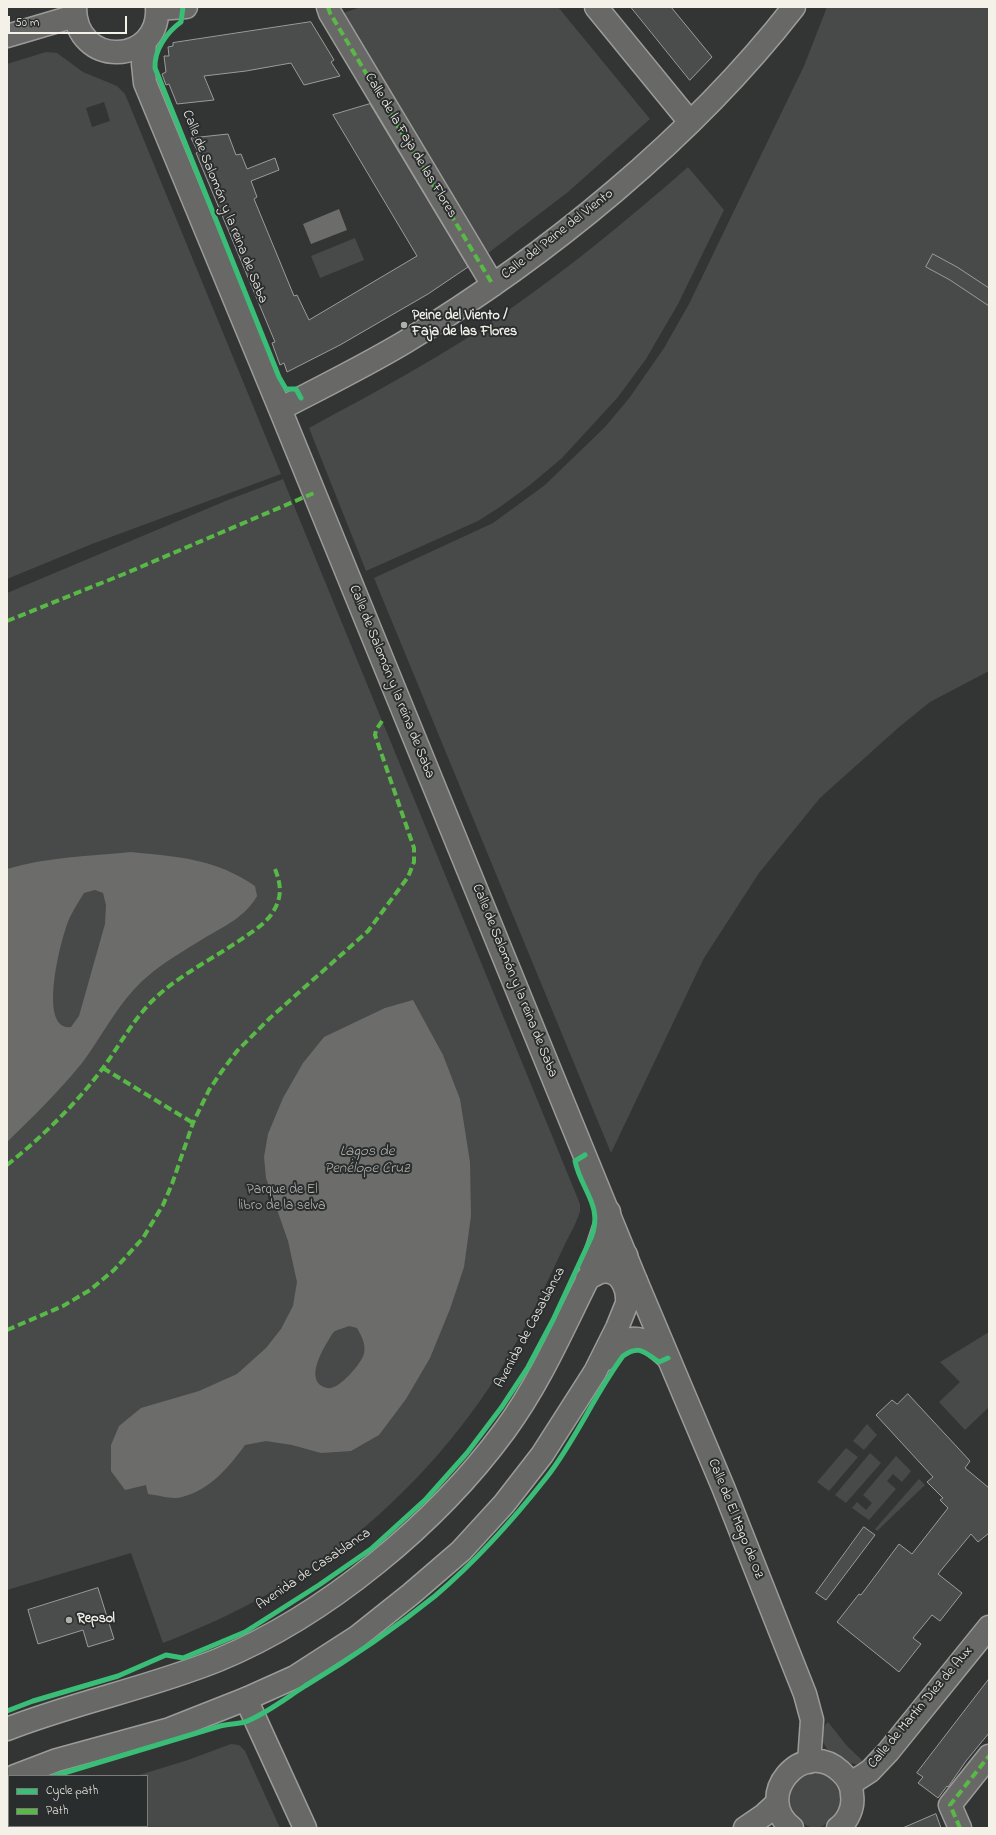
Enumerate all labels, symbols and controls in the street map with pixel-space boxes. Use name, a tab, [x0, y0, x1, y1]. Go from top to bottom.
scale bar	[10, 8, 129, 34]
text: 50 m	[15, 14, 39, 32]
street label: Calle de la Faja de las Flores	[360, 71, 460, 221]
street label: Calle de Salomón y la reina de Saba	[177, 108, 271, 306]
street label: Calle del Peine del Viento	[499, 186, 617, 284]
place label: Peine del Viento / Faja de las Flores	[412, 309, 517, 342]
marker: Peine del Viento / Faja de las Flores	[399, 320, 409, 330]
street label: Calle de Salomón y la reina de Saba	[344, 583, 438, 781]
street label: Calle de Salomón y la reina de Saba	[467, 882, 561, 1080]
water label: Lagos de Penélope Cruz	[324, 1144, 410, 1179]
park label: Parque de El libro de la selva	[238, 1183, 326, 1216]
street label: Avenida de Casablanca	[492, 1265, 570, 1391]
street label: Calle de El Mago de Oz	[703, 1457, 767, 1581]
street label: Avenida de Casablanca	[254, 1526, 374, 1614]
place label: Repsol	[77, 1612, 115, 1628]
marker: Repsol	[64, 1615, 74, 1625]
street label: Calle de Martín Díez de Aux	[865, 1643, 977, 1773]
legend	[8, 1775, 148, 1827]
text: Cycle path	[46, 1782, 98, 1800]
text: Path	[46, 1802, 68, 1820]

